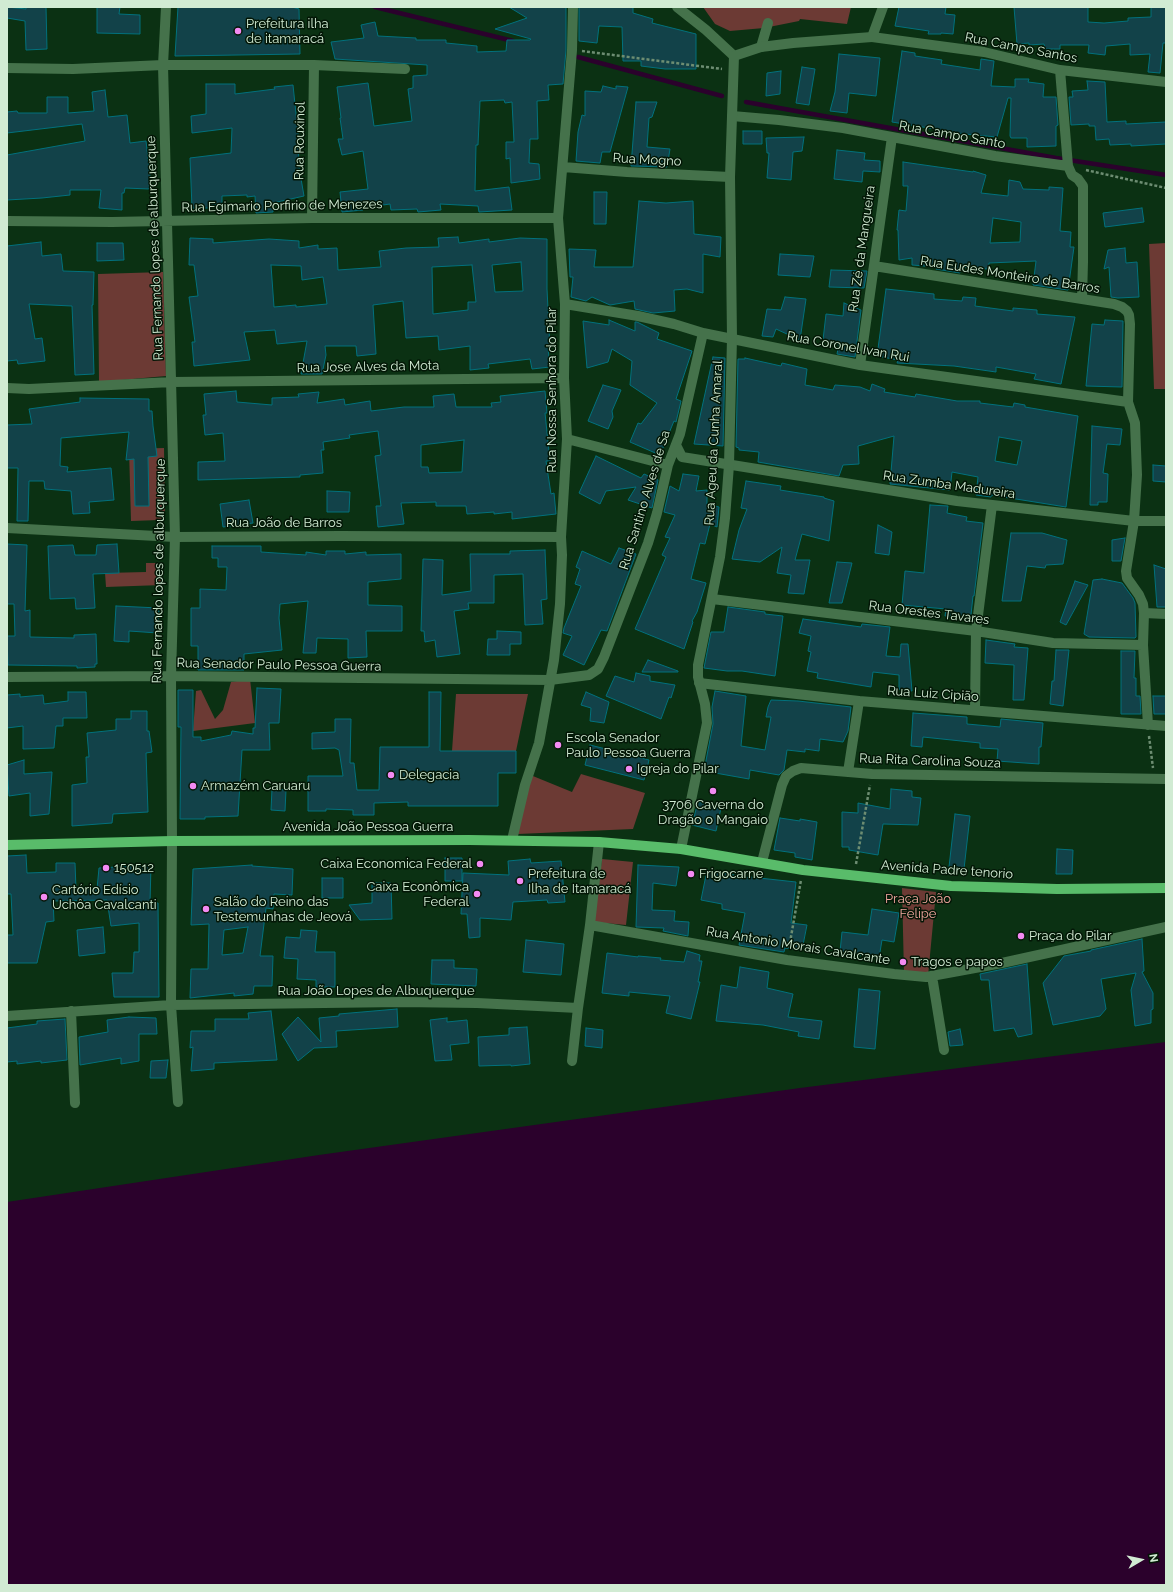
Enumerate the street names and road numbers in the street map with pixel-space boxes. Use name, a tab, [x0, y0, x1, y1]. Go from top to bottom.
street label: Rua Campo Santos	[963, 29, 1079, 67]
street label: Rua Rouxinol	[292, 102, 308, 180]
street label: Rua Campo Santo	[897, 118, 1007, 152]
street label: Rua Fernando lopes de alburquerque	[143, 135, 167, 361]
street label: Rua Mogno	[612, 150, 682, 170]
street label: Rua Zé da Mangueira	[845, 185, 879, 313]
street label: Rua Egimario Porfirio de Menezes	[181, 196, 383, 216]
street label: Rua Eudes Monteiro de Barros	[919, 253, 1101, 297]
street label: Rua Nossa Senhora do Pilar	[544, 307, 560, 473]
street label: Rua Coronel Ivan Rui	[785, 329, 911, 365]
street label: Rua Jose Alves da Mota	[297, 358, 439, 376]
street label: Rua Ageu da Cunha Amaral	[702, 360, 726, 526]
street label: Rua Santino Alves de Sa	[616, 428, 674, 572]
street label: Rua Fernando lopes de alburquerque	[149, 459, 169, 683]
street label: Rua Zumba Madureira	[882, 468, 1016, 502]
street label: Rua João de Barros	[226, 515, 342, 531]
street label: Rua Orestes Tavares	[868, 598, 990, 628]
street label: Rua Senador Paulo Pessoa Guerra	[176, 655, 382, 675]
street label: Rua Luiz Cipião	[887, 683, 979, 705]
street label: Rua Rita Carolina Souza	[859, 751, 1001, 771]
street label: Avenida João Pessoa Guerra	[283, 819, 453, 835]
street label: Avenida Padre tenorio	[880, 858, 1014, 882]
street label: Rua Antonio Morais Cavalcante	[705, 924, 891, 968]
street label: Rua João Lopes de Albuquerque	[277, 983, 475, 999]

